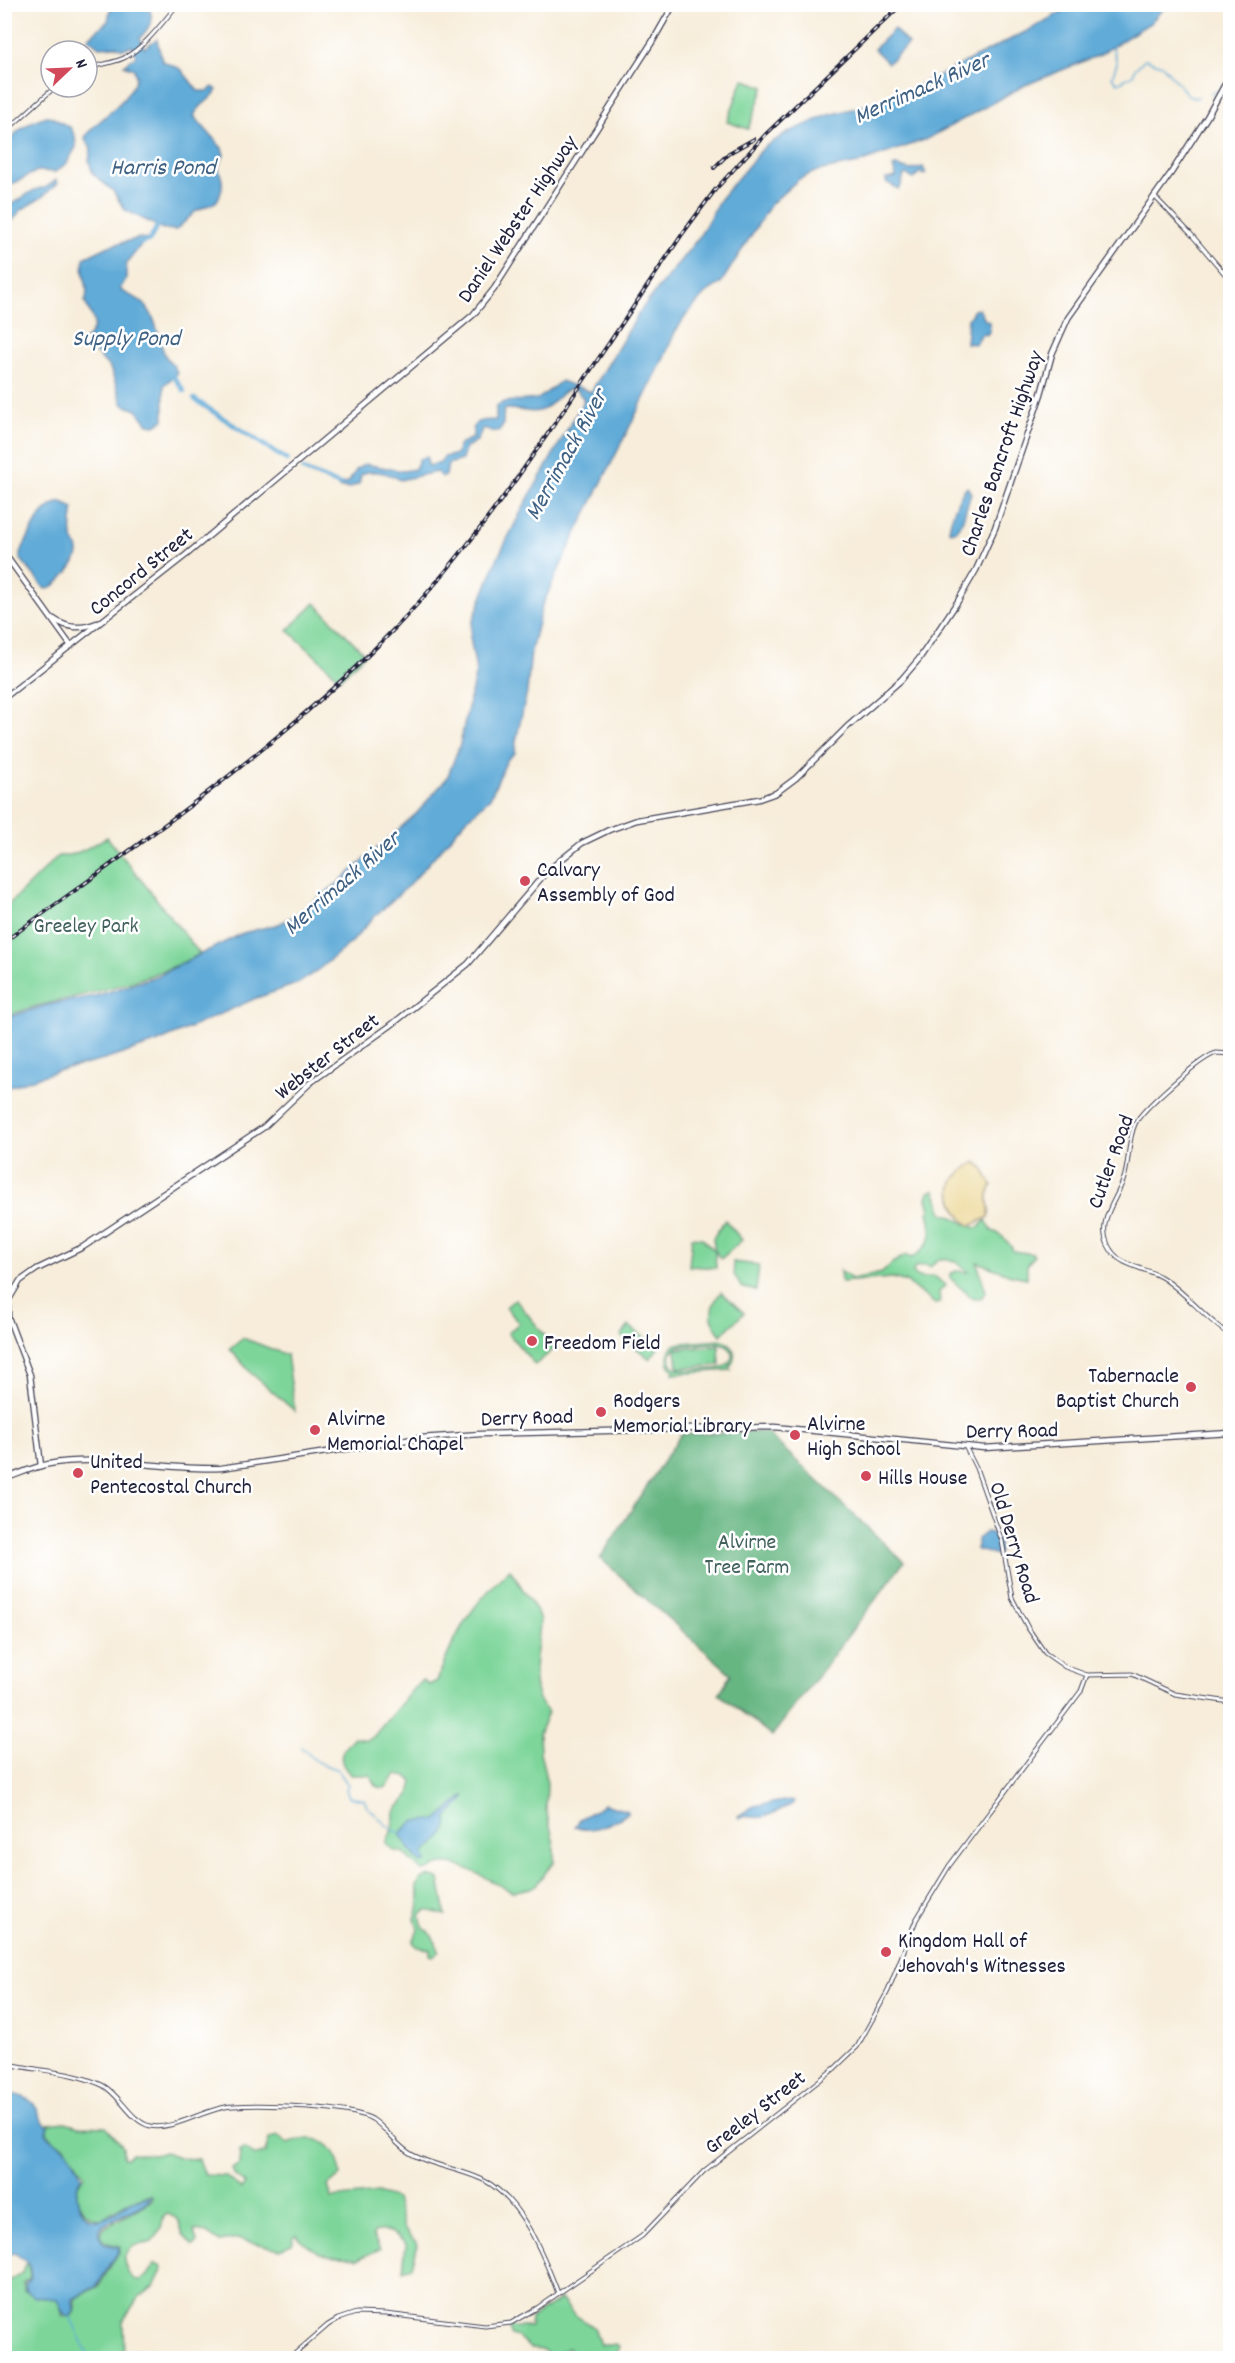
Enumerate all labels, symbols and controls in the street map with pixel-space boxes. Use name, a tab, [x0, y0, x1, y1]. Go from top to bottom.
north arrow	[39, 39, 99, 99]
water label: Merrimack River	[849, 43, 998, 135]
text: N	[68, 56, 93, 72]
street label: Daniel Webster Highway	[451, 129, 587, 310]
water label: Harris Pond	[110, 152, 218, 186]
water label: Supply Pond	[72, 323, 183, 357]
street label: Charles Bancroft Highway	[954, 346, 1053, 561]
water label: Merrimack River	[518, 381, 619, 527]
street label: Concord Street	[83, 521, 201, 625]
water label: Merrimack River	[277, 822, 411, 945]
place label: Calvary Assembly of God	[537, 856, 675, 912]
marker: Calvary Assembly of God	[518, 874, 532, 888]
park label: Greeley Park	[34, 912, 139, 943]
street label: Webster Street	[269, 1007, 387, 1109]
street label: Cutler Road	[1081, 1111, 1144, 1213]
place label: Freedom Field	[544, 1329, 661, 1360]
marker: Freedom Field	[525, 1334, 539, 1348]
place label: Tabernacle Baptist Church	[1056, 1362, 1179, 1418]
marker: Tabernacle Baptist Church	[1184, 1380, 1198, 1394]
place label: Rodgers Memorial Library	[613, 1387, 752, 1443]
street label: Derry Road	[480, 1402, 574, 1437]
place label: Alvirne Memorial Chapel	[327, 1405, 464, 1461]
marker: Rodgers Memorial Library	[594, 1405, 608, 1419]
place label: Alvirne High School	[807, 1410, 900, 1466]
street label: Derry Road	[966, 1416, 1059, 1449]
marker: Alvirne Memorial Chapel	[308, 1423, 322, 1437]
marker: Alvirne High School	[788, 1428, 802, 1442]
place label: United Pentecostal Church	[90, 1448, 252, 1504]
place label: Hills House	[878, 1464, 968, 1495]
marker: United Pentecostal Church	[71, 1466, 85, 1480]
marker: Hills House	[859, 1469, 873, 1483]
street label: Old Derry Road	[979, 1478, 1046, 1608]
park label: Alvirne Tree Farm	[705, 1528, 789, 1584]
place label: Kingdom Hall of Jehovah's Witnesses	[898, 1927, 1066, 1983]
marker: Kingdom Hall of Jehovah's Witnesses	[879, 1945, 893, 1959]
street label: Greeley Street	[699, 2064, 813, 2163]

